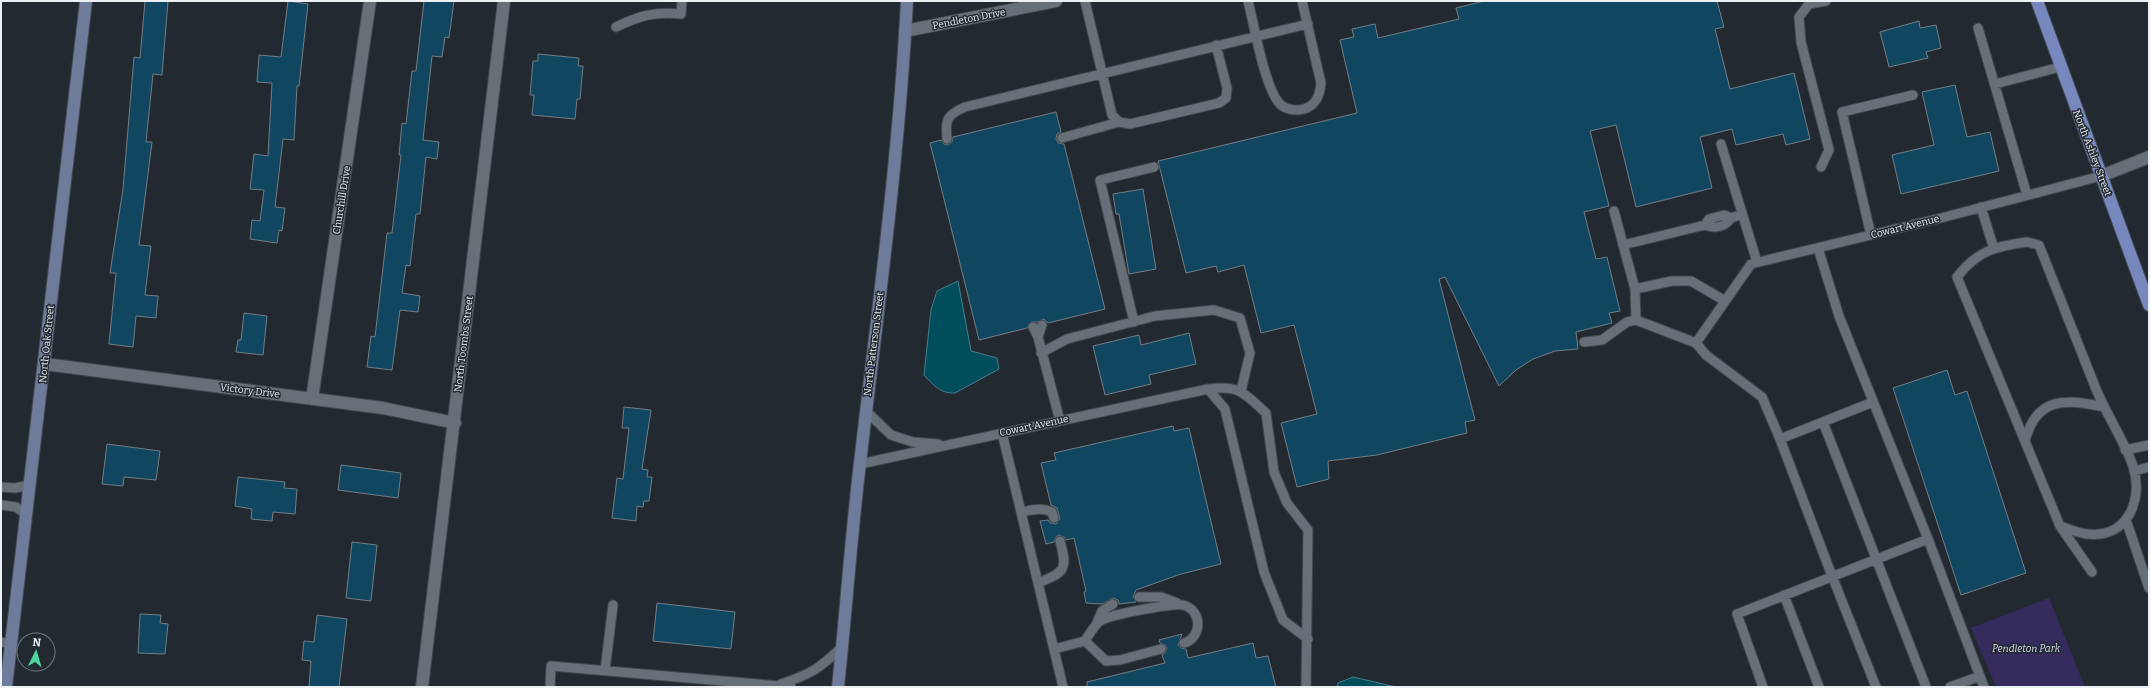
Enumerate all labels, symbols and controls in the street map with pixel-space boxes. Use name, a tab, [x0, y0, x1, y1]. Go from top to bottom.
street label: Pendleton Drive	[931, 6, 1007, 32]
street label: North Ashley Street	[2070, 108, 2114, 198]
street label: Churchill Drive	[331, 165, 353, 235]
street label: Cowart Avenue	[1869, 213, 1941, 241]
street label: North Patterson Street	[862, 291, 886, 397]
street label: North Toombs Street	[452, 295, 476, 393]
street label: North Oak Street	[37, 304, 57, 384]
street label: Victory Drive	[219, 381, 281, 401]
street label: Cowart Avenue	[998, 413, 1070, 439]
north arrow	[16, 632, 56, 672]
text: N	[32, 636, 42, 649]
park label: Pendleton Park	[1992, 643, 2061, 655]

